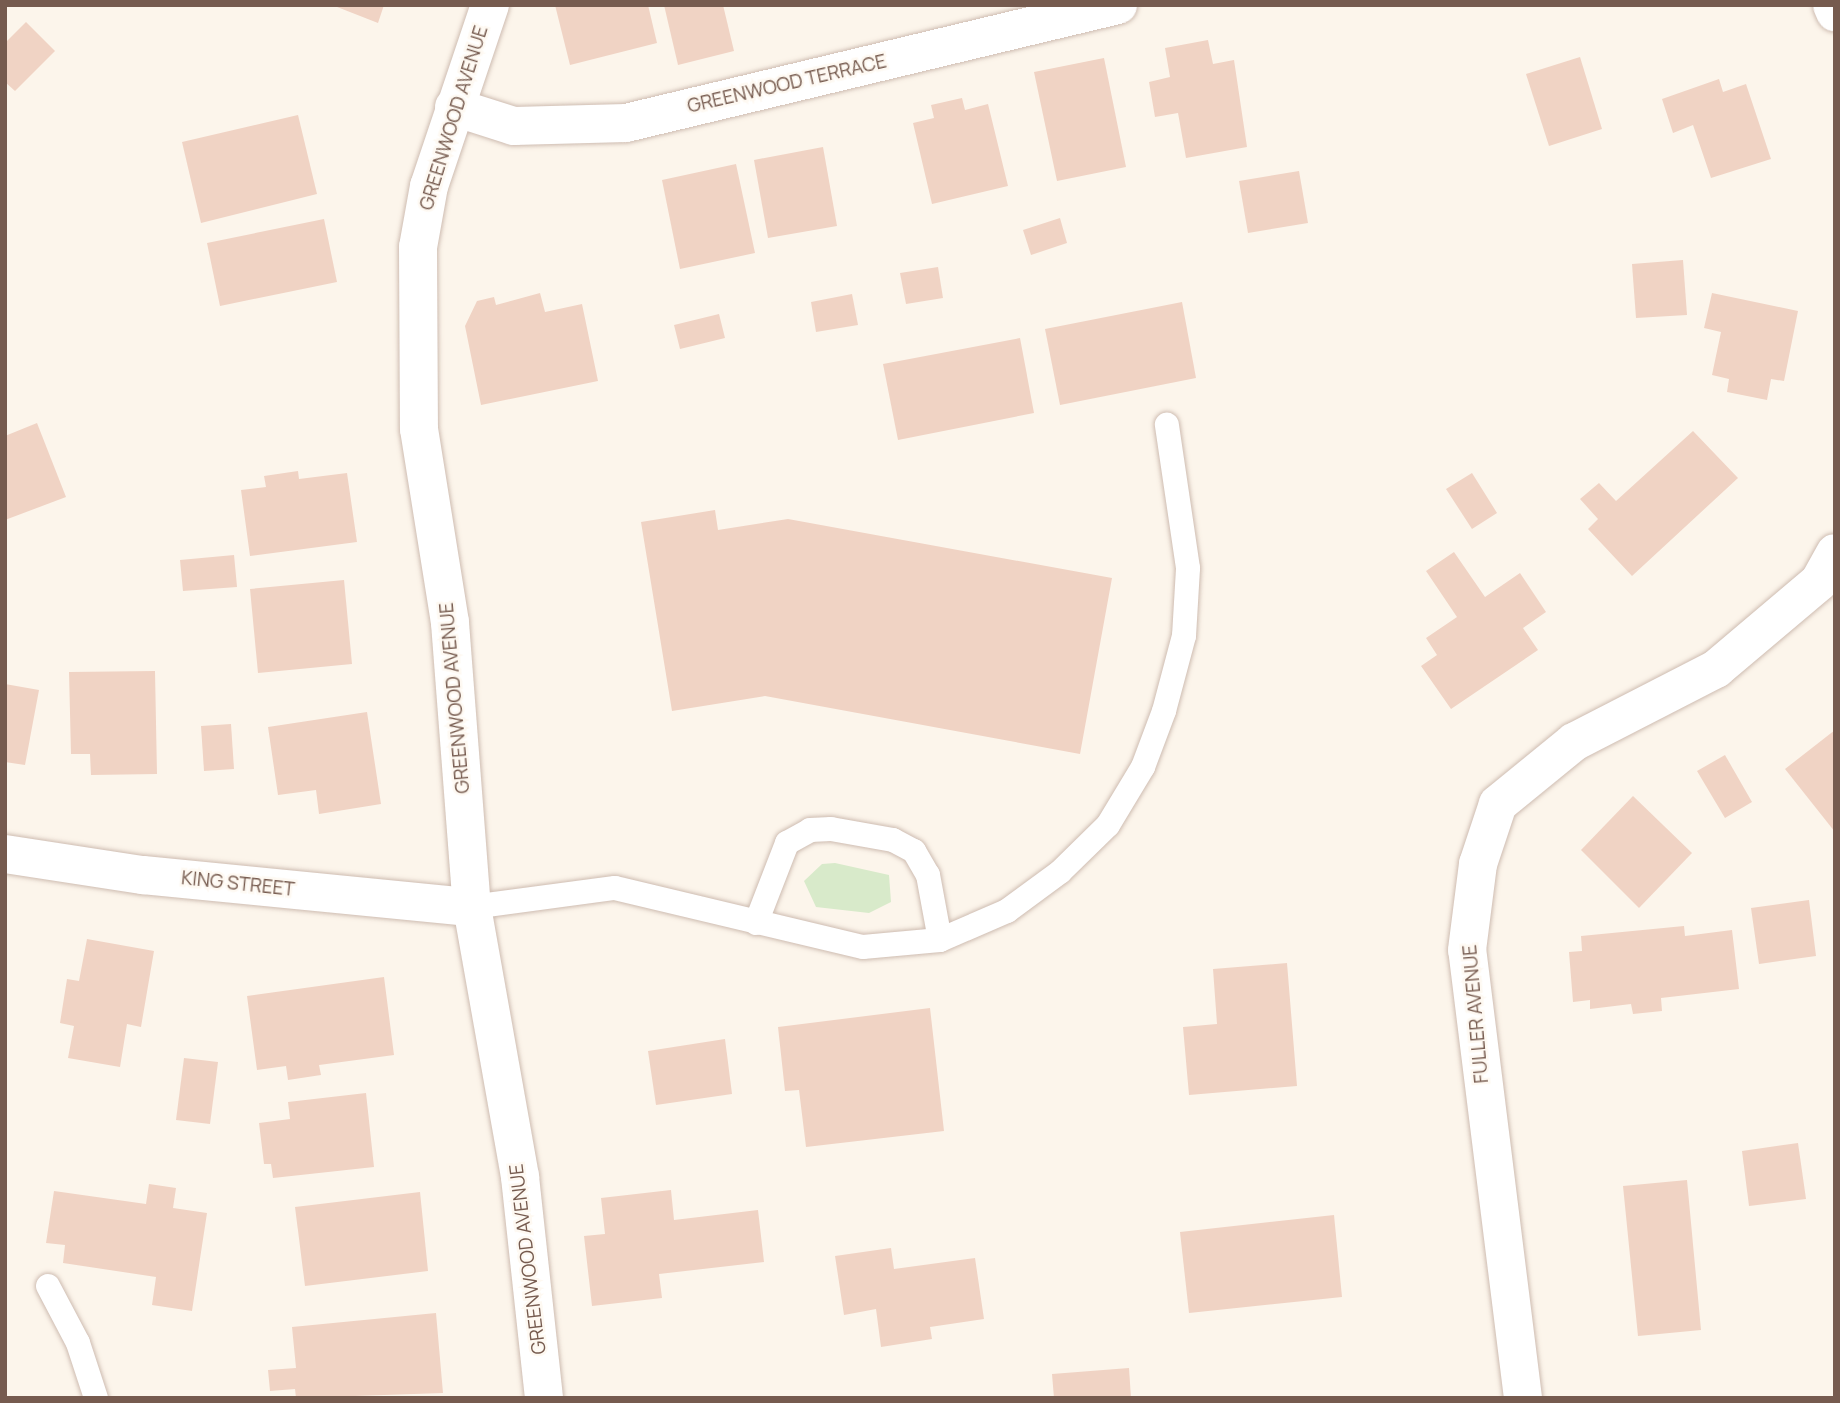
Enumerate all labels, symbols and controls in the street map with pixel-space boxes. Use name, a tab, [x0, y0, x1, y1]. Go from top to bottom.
street label: GREENWOOD AVENUE	[415, 23, 493, 213]
street label: GREENWOOD TERRACE	[685, 50, 889, 118]
street label: GREENWOOD AVENUE	[435, 602, 475, 794]
street label: KING STREET	[180, 867, 296, 901]
street label: FULLER AVENUE	[1459, 944, 1493, 1084]
street label: GREENWOOD AVENUE	[505, 1162, 551, 1356]

